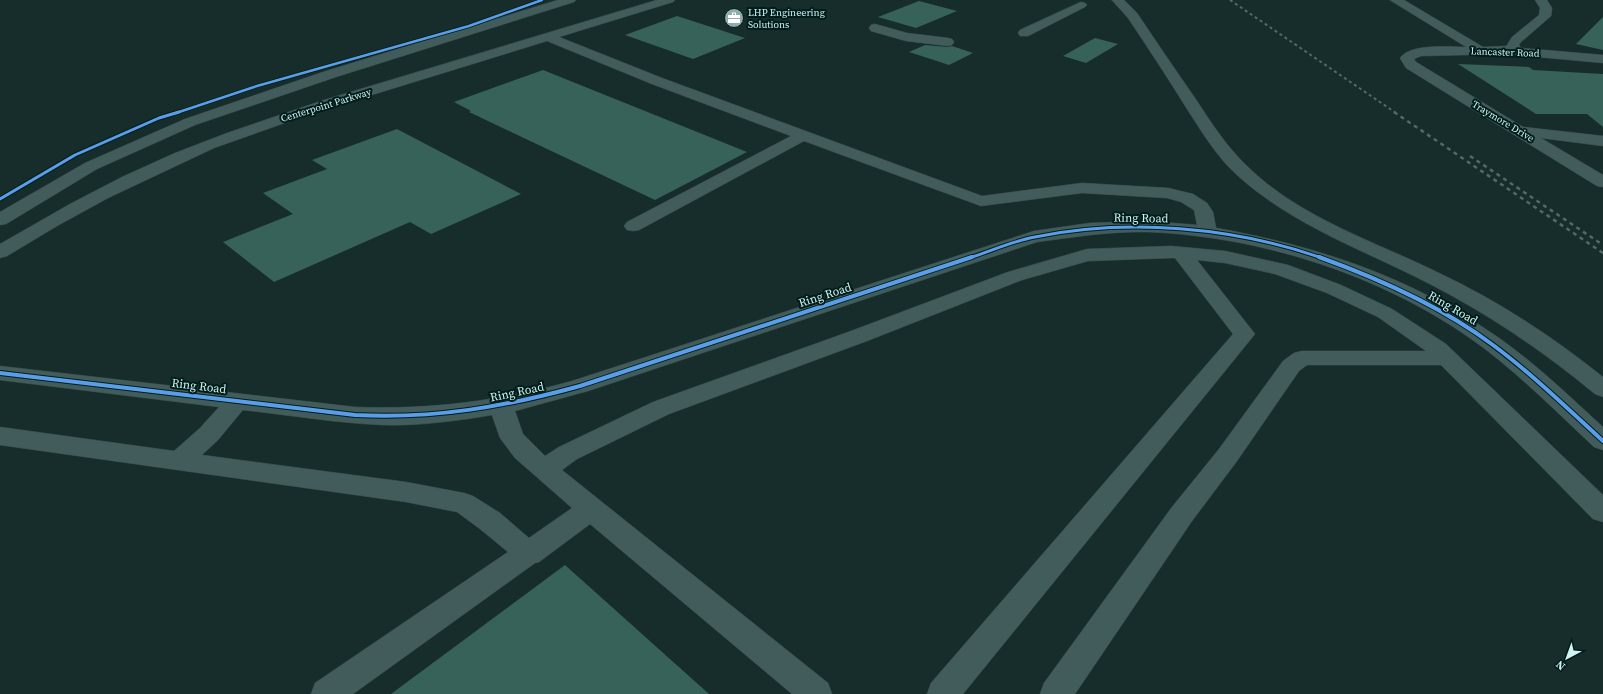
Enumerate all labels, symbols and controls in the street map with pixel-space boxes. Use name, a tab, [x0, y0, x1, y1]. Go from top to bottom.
place label: LHP Engineering Solutions	[748, 6, 825, 31]
office icon: LHP Engineering Solutions	[723, 7, 745, 29]
street label: Lancaster Road	[1470, 44, 1540, 60]
street label: Centerpoint Parkway	[279, 85, 374, 125]
street label: Traymore Drive	[1470, 97, 1536, 145]
street label: Ring Road	[1113, 210, 1169, 226]
street label: Ring Road	[796, 279, 854, 311]
street label: Ring Road	[1425, 287, 1481, 329]
street label: Ring Road	[171, 375, 227, 397]
street label: Ring Road	[488, 378, 546, 406]
north arrow	[1547, 638, 1587, 678]
text: N	[1553, 657, 1569, 673]

